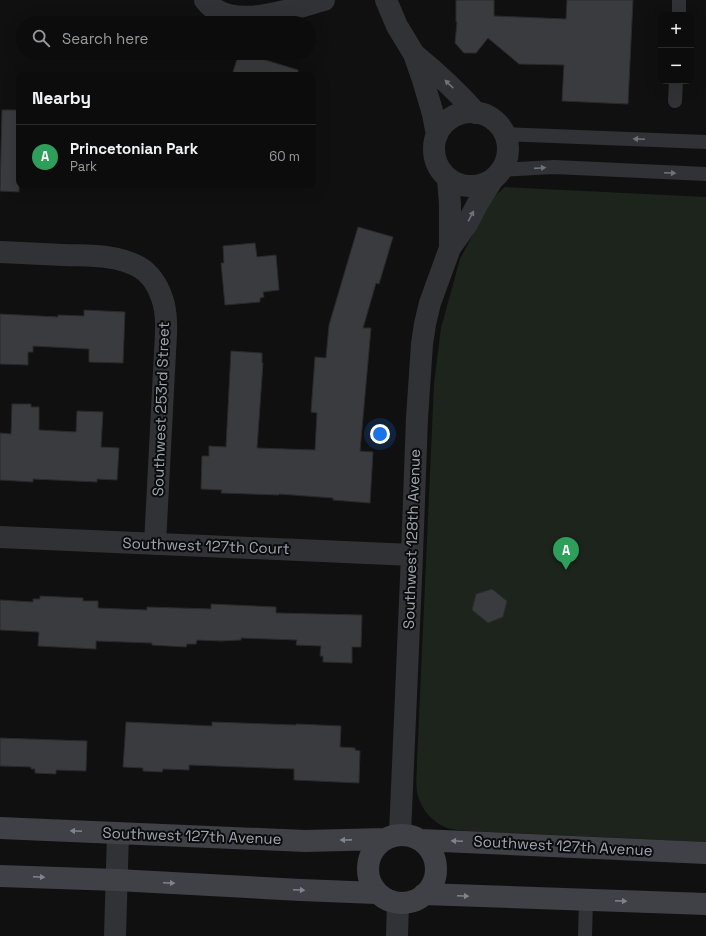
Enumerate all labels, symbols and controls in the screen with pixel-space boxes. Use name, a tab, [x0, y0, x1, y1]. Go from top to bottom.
map controls	[658, 12, 694, 84]
button: +	[658, 12, 694, 48]
search box	[16, 16, 316, 60]
icon: search	[30, 27, 52, 49]
text: Search here	[62, 29, 148, 48]
button: −	[658, 48, 694, 84]
one-way arrow	[444, 79, 454, 89]
text: Nearby	[32, 87, 91, 109]
one-way arrow	[632, 136, 645, 142]
text: Princetonian Park	[70, 139, 198, 158]
text: A	[41, 148, 49, 165]
text: 60 m	[269, 148, 300, 165]
text: Park	[70, 158, 97, 175]
one-way arrow	[534, 165, 547, 171]
one-way arrow	[664, 169, 676, 176]
one-way arrow	[468, 210, 475, 222]
street label: Southwest 253rd Street	[148, 321, 173, 497]
your location	[370, 424, 390, 444]
street label: Southwest 128th Avenue	[399, 448, 424, 629]
street label: Southwest 127th Court	[122, 533, 290, 558]
pin: A	[553, 537, 579, 570]
street label: Southwest 127th Avenue	[102, 823, 282, 848]
one-way arrow	[70, 828, 82, 835]
street label: Southwest 127th Avenue	[473, 831, 653, 860]
one-way arrow	[339, 837, 352, 843]
one-way arrow	[451, 838, 463, 845]
one-way arrow	[33, 874, 45, 881]
one-way arrow	[163, 880, 176, 886]
one-way arrow	[293, 887, 306, 893]
one-way arrow	[457, 892, 469, 899]
one-way arrow	[615, 898, 628, 904]

